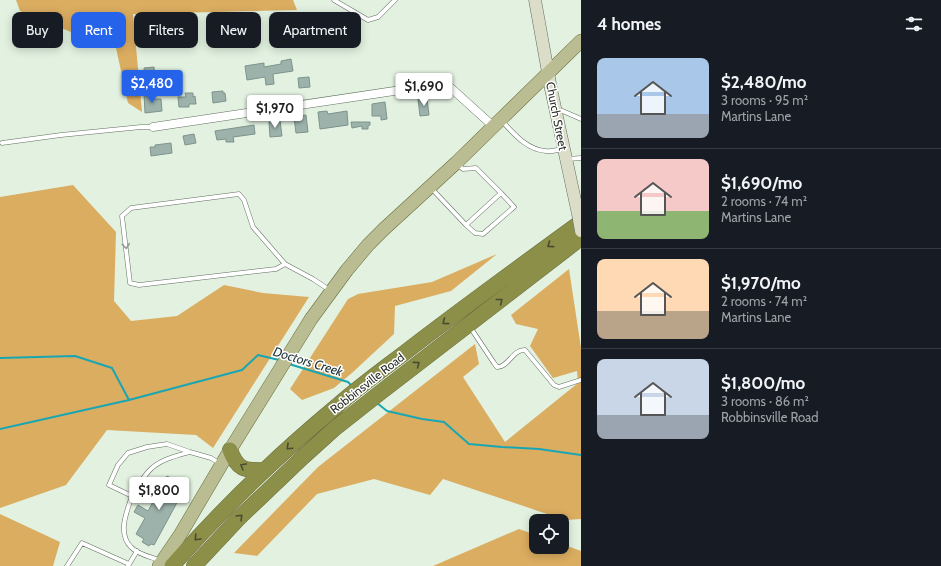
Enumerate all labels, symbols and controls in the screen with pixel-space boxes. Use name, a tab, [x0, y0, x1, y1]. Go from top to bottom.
chip: Buy	[12, 12, 63, 48]
chip: Rent	[71, 12, 126, 48]
chip: Filters	[134, 12, 198, 48]
chip: New	[206, 12, 261, 48]
chip: Apartment	[269, 12, 361, 48]
icon: filters	[903, 13, 925, 35]
text: 4 homes	[597, 14, 661, 34]
pin: $2,480	[119, 70, 185, 104]
text: $2,480/mo	[721, 72, 807, 92]
pin: $1,690	[391, 73, 457, 107]
icon: home	[629, 74, 677, 122]
text: $2,480	[131, 75, 173, 91]
text: $1,690	[404, 78, 444, 94]
street label: Church Street	[543, 81, 571, 151]
text: 3 rooms · 95 m²	[721, 92, 808, 108]
pin: $1,970	[242, 95, 308, 129]
text: $1,970	[256, 100, 294, 116]
text: Martins Lane	[721, 108, 791, 124]
text: $1,690/mo	[721, 173, 802, 193]
icon: home	[629, 175, 677, 223]
text: 2 rooms · 74 m²	[721, 193, 807, 209]
text: Martins Lane	[721, 209, 791, 225]
one-way arrow	[547, 240, 554, 247]
one-way arrow	[121, 243, 130, 249]
text: $1,970/mo	[721, 273, 801, 293]
icon: home	[629, 275, 677, 323]
text: 2 rooms · 74 m²	[721, 293, 807, 309]
one-way arrow	[495, 298, 502, 305]
text: Martins Lane	[721, 309, 791, 325]
one-way arrow	[443, 317, 450, 324]
water label: Doctors Creek	[271, 343, 345, 379]
street label: Robbinsville Road	[327, 349, 407, 417]
one-way arrow	[413, 362, 420, 369]
text: $1,800/mo	[721, 373, 805, 393]
icon: home	[629, 375, 677, 423]
text: 3 rooms · 86 m²	[721, 393, 809, 409]
text: Robbinsville Road	[721, 409, 819, 425]
one-way arrow	[286, 442, 294, 449]
one-way arrow	[240, 464, 247, 471]
pin: $1,800	[126, 477, 192, 511]
text: $1,800	[138, 482, 180, 498]
one-way arrow	[235, 514, 243, 522]
map controls	[529, 514, 569, 554]
button: locate	[529, 514, 569, 554]
one-way arrow	[194, 533, 201, 541]

